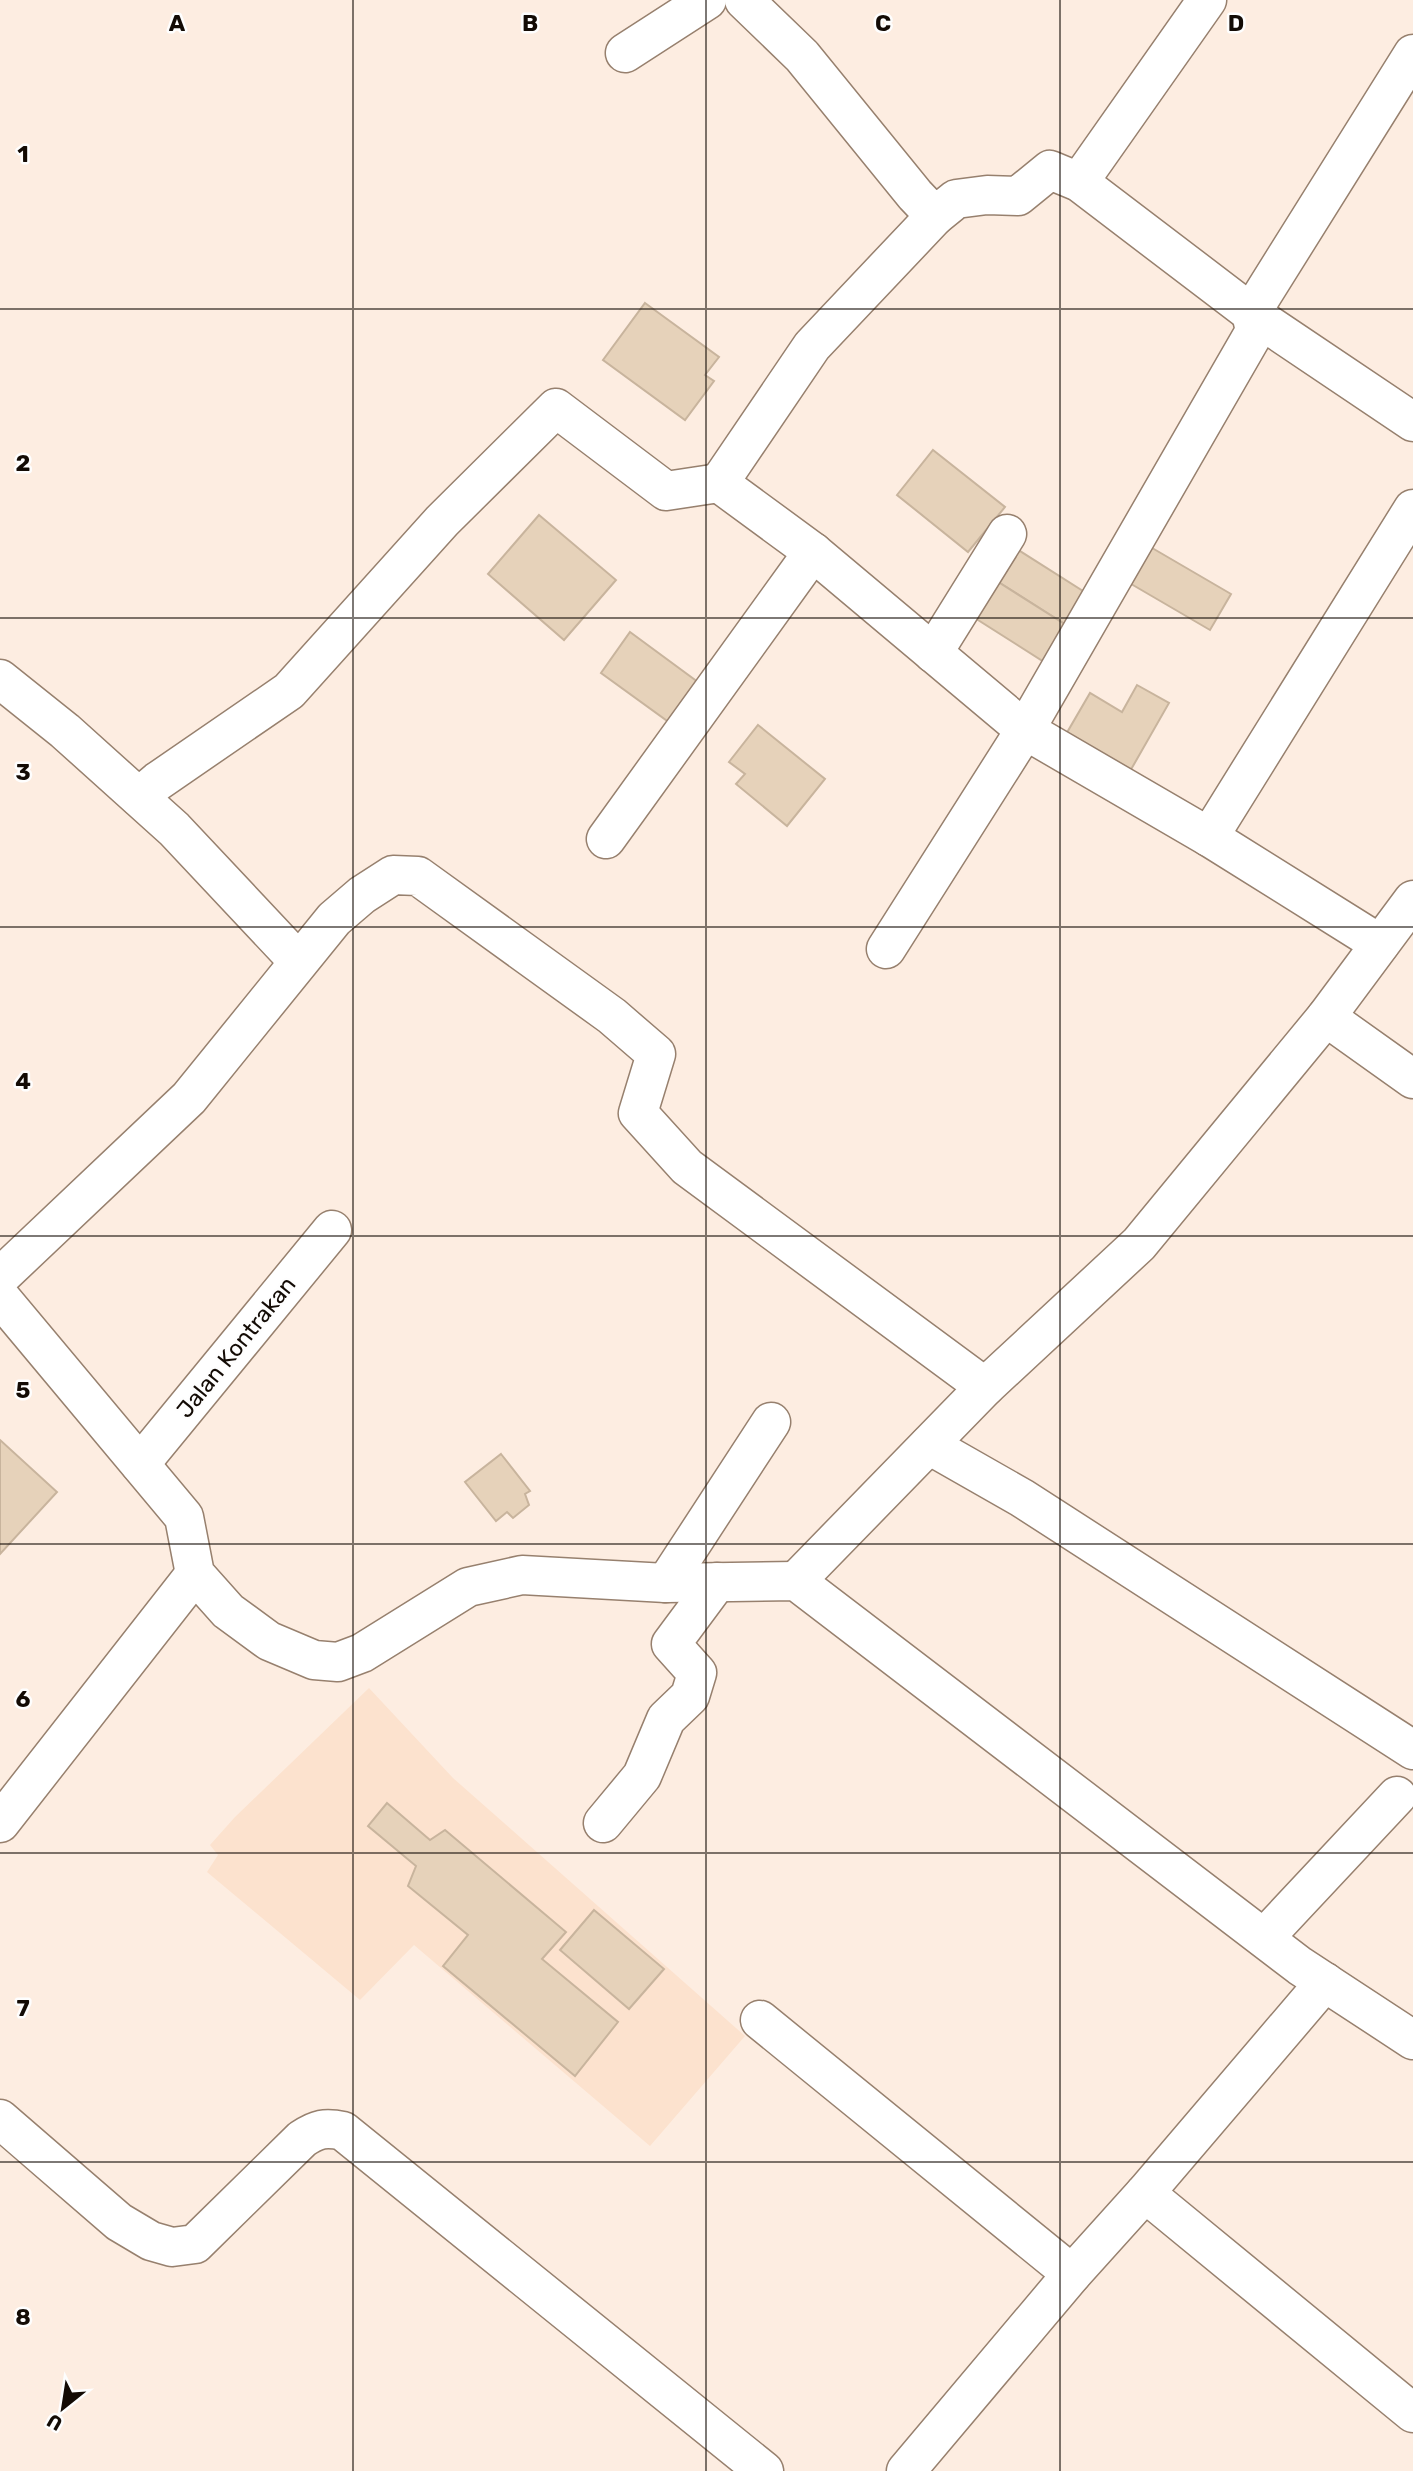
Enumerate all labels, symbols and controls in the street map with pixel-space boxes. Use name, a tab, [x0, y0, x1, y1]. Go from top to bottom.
text: A	[169, 9, 186, 37]
text: B	[522, 9, 538, 37]
text: C	[875, 9, 891, 37]
text: D	[1228, 9, 1244, 37]
text: 1	[17, 140, 29, 168]
text: 2	[16, 449, 30, 477]
text: 3	[15, 758, 31, 786]
text: 4	[15, 1067, 31, 1095]
street label: Jalan Kontrakan	[170, 1271, 302, 1423]
text: 5	[16, 1376, 31, 1404]
text: 6	[16, 1685, 31, 1713]
text: 7	[16, 1994, 30, 2022]
text: 8	[15, 2303, 31, 2331]
north arrow	[28, 2373, 98, 2443]
text: U	[43, 2409, 66, 2436]

